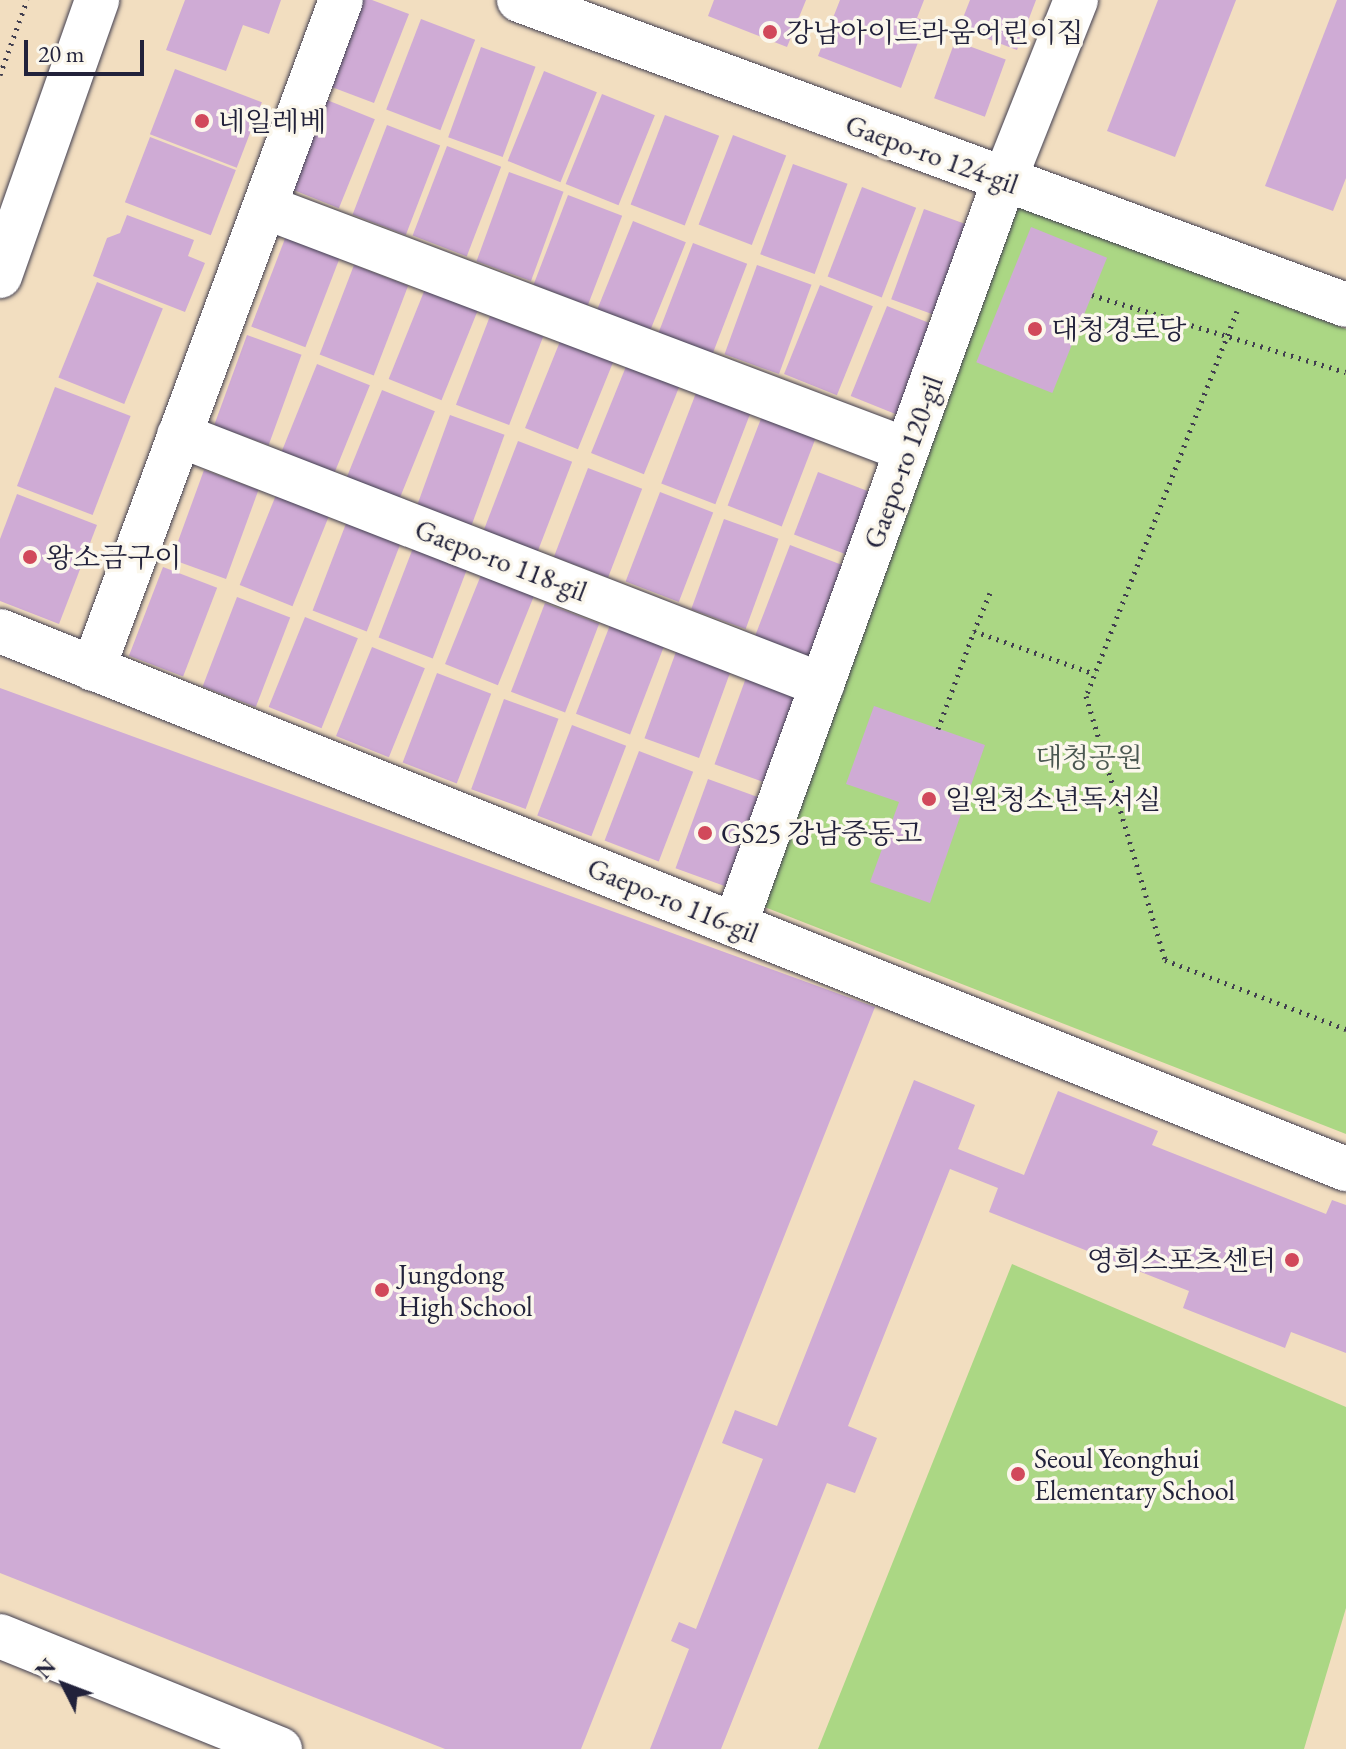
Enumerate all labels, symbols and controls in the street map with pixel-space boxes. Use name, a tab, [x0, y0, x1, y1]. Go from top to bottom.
place label: 강남아이트라움어린이집	[786, 15, 1084, 49]
marker: 강남아이트라움어린이집	[761, 23, 779, 41]
scale bar	[28, 24, 148, 74]
text: 20 m	[38, 38, 85, 69]
place label: 네일레베	[218, 104, 326, 138]
street label: Gaepo-ro 124-gil	[841, 107, 1023, 201]
marker: 네일레베	[193, 112, 211, 130]
place label: 대청경로당	[1051, 312, 1186, 346]
marker: 대청경로당	[1026, 320, 1044, 338]
street label: Gaepo-ro 120-gil	[856, 371, 950, 553]
street label: Gaepo-ro 118-gil	[410, 512, 592, 608]
place label: 왕소금구이	[46, 540, 181, 574]
marker: 왕소금구이	[21, 548, 39, 566]
park label: 대청공원	[1035, 740, 1143, 774]
place label: 일원청소년독서실	[945, 782, 1161, 816]
marker: 일원청소년독서실	[920, 790, 938, 808]
place label: GS25 강남중동고	[721, 816, 922, 850]
marker: GS25 강남중동고	[696, 824, 714, 842]
street label: Gaepo-ro 116-gil	[583, 850, 763, 950]
place label: 영희스포츠센터	[1087, 1243, 1276, 1277]
marker: 영희스포츠센터	[1283, 1251, 1301, 1269]
place label: Jungdong High School	[398, 1257, 533, 1323]
marker: Jungdong High School	[373, 1281, 391, 1299]
place label: Seoul Yeonghui Elementary School	[1034, 1441, 1235, 1507]
marker: Seoul Yeonghui Elementary School	[1009, 1465, 1027, 1483]
north arrow	[24, 1645, 104, 1725]
text: N	[29, 1652, 63, 1685]

